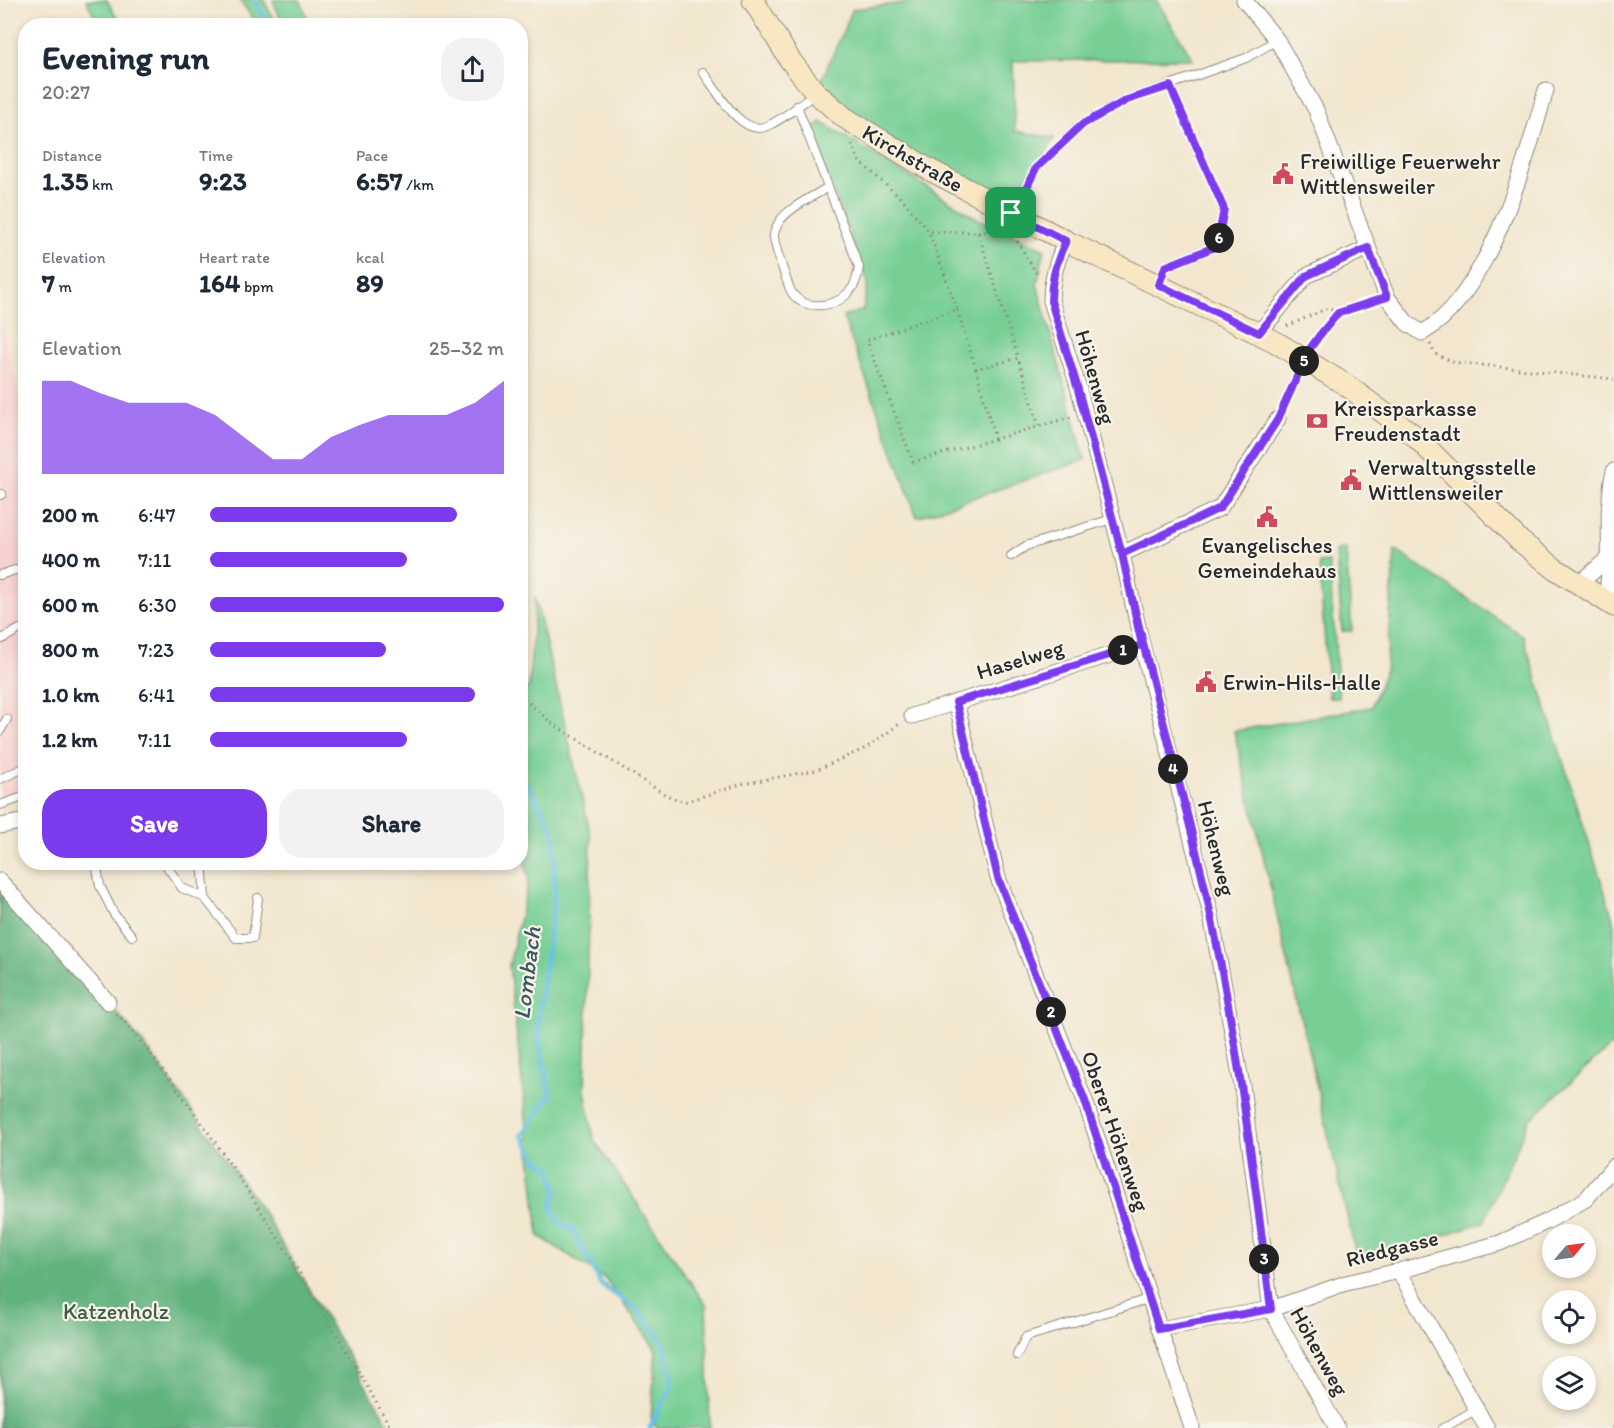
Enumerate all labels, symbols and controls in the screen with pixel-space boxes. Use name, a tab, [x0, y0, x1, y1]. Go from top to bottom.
text: Evening run	[42, 38, 209, 77]
button: share	[441, 38, 504, 101]
text: 20:27	[42, 80, 90, 104]
street label: Kirchstraße	[857, 119, 968, 198]
text: Distance	[42, 146, 102, 165]
text: Time	[199, 146, 233, 165]
text: Pace	[356, 146, 388, 165]
place label: Freiwillige Feuerwehr Wittlensweiler	[1300, 148, 1501, 200]
public building icon: Freiwillige Feuerwehr Wittlensweiler	[1271, 162, 1295, 186]
text: 1.35	[42, 165, 88, 197]
text: 9:23	[199, 165, 247, 197]
text: 6:57	[356, 165, 403, 197]
text: km	[88, 175, 113, 194]
text: /km	[403, 175, 434, 194]
pin	[985, 187, 1036, 238]
icon: arrive	[994, 196, 1027, 229]
pin: 6	[1204, 223, 1234, 253]
text: 6	[1215, 228, 1223, 247]
text: Elevation	[42, 248, 106, 267]
text: Heart rate	[199, 248, 270, 267]
text: kcal	[356, 248, 384, 267]
text: 7	[42, 267, 55, 299]
text: 164	[199, 267, 240, 299]
text: 89	[356, 267, 384, 299]
text: m	[55, 277, 72, 296]
text: bpm	[240, 277, 274, 296]
street label: Höhenweg	[1069, 327, 1122, 428]
text: Elevation	[42, 336, 121, 360]
text: 25–32 m	[429, 336, 504, 360]
pin: 5	[1289, 346, 1319, 376]
text: 5	[1300, 351, 1308, 370]
place label: Kreissparkasse Freudenstadt	[1334, 395, 1477, 447]
bank icon: Kreissparkasse Freudenstadt	[1305, 409, 1329, 433]
place label: Verwaltungsstelle Wittlensweiler	[1368, 454, 1536, 506]
public building icon: Verwaltungsstelle Wittlensweiler	[1339, 468, 1363, 492]
text: 200 m	[42, 503, 98, 527]
text: 6:47	[138, 503, 175, 527]
public building icon: Evangelisches Gemeindehaus	[1255, 505, 1279, 529]
place label: Evangelisches Gemeindehaus	[1197, 532, 1337, 584]
text: 400 m	[42, 548, 100, 572]
text: 7:11	[138, 548, 171, 572]
text: 600 m	[42, 593, 99, 617]
text: 6:30	[138, 593, 177, 617]
street label: Haselweg	[973, 633, 1068, 686]
pin: 1	[1108, 635, 1138, 665]
text: 800 m	[42, 638, 99, 662]
text: 7:23	[138, 638, 174, 662]
text: 1	[1119, 640, 1127, 659]
place label: Erwin-Hils-Halle	[1223, 669, 1381, 696]
public building icon: Erwin-Hils-Halle	[1194, 670, 1218, 694]
text: 1.0 km	[42, 683, 99, 707]
text: 6:41	[138, 683, 175, 707]
text: 1.2 km	[42, 728, 98, 752]
text: 7:11	[138, 728, 171, 752]
pin: 4	[1158, 754, 1188, 784]
text: 4	[1168, 759, 1178, 778]
button: Save	[42, 789, 267, 858]
button: Share	[279, 789, 504, 858]
street label: Höhenweg	[1192, 798, 1242, 899]
water label: Lombach	[506, 924, 547, 1021]
pin: 2	[1036, 997, 1066, 1027]
text: 2	[1047, 1002, 1055, 1021]
street label: Oberer Höhenweg	[1075, 1047, 1156, 1216]
street label: Riedgasse	[1343, 1224, 1441, 1273]
north arrow	[1542, 1224, 1596, 1278]
map controls	[1542, 1224, 1596, 1410]
pin: 3	[1249, 1244, 1279, 1274]
text: 3	[1260, 1249, 1268, 1268]
button: locate	[1542, 1290, 1596, 1344]
park label: Katzenholz	[63, 1298, 169, 1325]
street label: Höhenweg	[1284, 1302, 1355, 1401]
button: layers	[1542, 1356, 1596, 1410]

